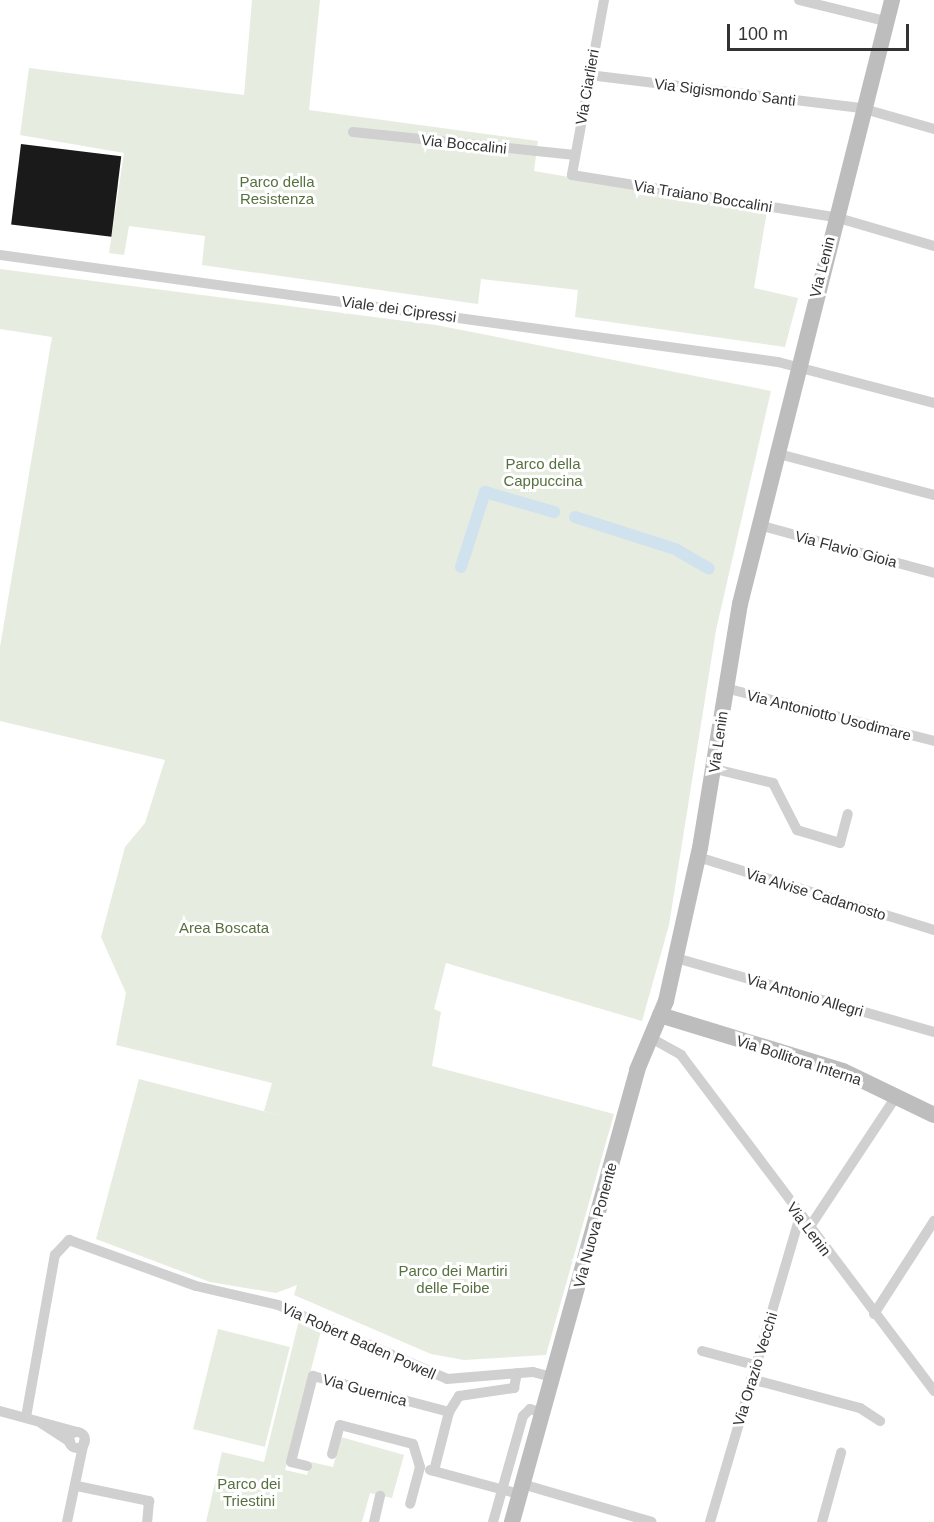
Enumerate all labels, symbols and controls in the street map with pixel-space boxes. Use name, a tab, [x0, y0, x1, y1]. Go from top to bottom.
scale bar	[730, 12, 912, 50]
text: 100 m	[738, 24, 788, 44]
street label: Via Ciarlieri	[572, 48, 602, 126]
street label: Via Sigismondo Santi	[653, 74, 797, 110]
street label: Via Boccalini	[420, 131, 508, 157]
park label: Parco della Resistenza	[239, 172, 315, 207]
street label: Via Traiano Boccalini	[632, 176, 774, 216]
street label: Via Lenin	[806, 235, 838, 299]
street label: Viale dei Cipressi	[341, 292, 457, 326]
park label: Parco della Cappuccina	[503, 454, 583, 489]
street label: Via Flavio Gioia	[793, 527, 899, 571]
street label: Via Antoniotto Usodimare	[744, 686, 914, 744]
street label: Via Lenin	[705, 710, 731, 774]
street label: Via Alvise Cadamosto	[743, 864, 889, 924]
park label: Area Boscata	[179, 919, 269, 937]
street label: Via Antonio Allegri	[744, 969, 866, 1021]
street label: Via Bollitora Interna	[734, 1031, 864, 1089]
street label: Via Nuova Ponente	[570, 1160, 620, 1290]
street label: Via Lenin	[783, 1199, 835, 1259]
park label: Parco dei Martiri delle Foibe	[398, 1261, 508, 1296]
street label: Via Robert Baden Powell	[279, 1299, 439, 1383]
street label: Via Orazio Vecchi	[729, 1310, 781, 1428]
street label: Via Guernica	[321, 1370, 409, 1410]
park label: Parco dei Triestini	[217, 1474, 281, 1509]

